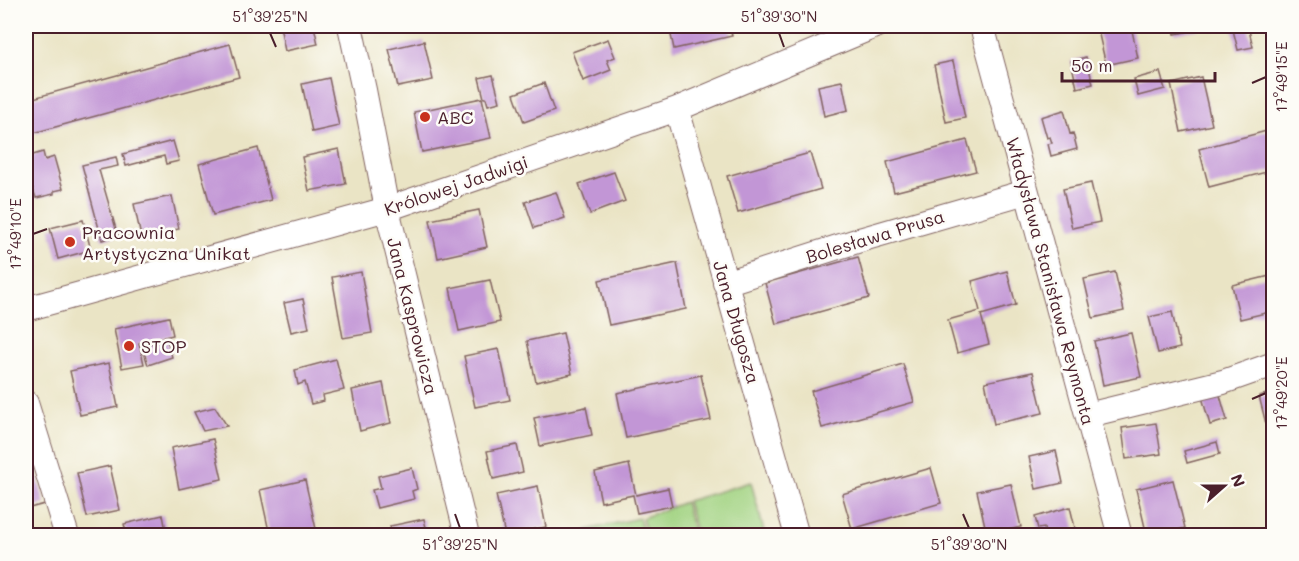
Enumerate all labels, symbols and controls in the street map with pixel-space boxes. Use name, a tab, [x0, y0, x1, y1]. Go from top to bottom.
text: 51°39'25"N	[232, 6, 308, 26]
text: 51°39'30"N	[741, 6, 817, 26]
text: 17°49'15"E	[1271, 41, 1291, 113]
scale bar	[1062, 45, 1215, 83]
text: 50 m	[1071, 53, 1113, 77]
place label: ABC	[437, 105, 474, 129]
marker: ABC	[418, 110, 432, 124]
street label: Władysława Stanisława Reymonta	[1001, 134, 1101, 428]
street label: Królowej Jadwigi	[381, 149, 531, 221]
text: 17°49'10"E	[5, 198, 25, 270]
street label: Bolesława Prusa	[803, 203, 947, 269]
place label: Pracownia Artystyczna Unikat	[82, 220, 251, 265]
marker: Pracownia Artystyczna Unikat	[63, 235, 77, 249]
street label: Jana Kasprowicza	[382, 235, 444, 397]
street label: Jana Długosza	[708, 258, 766, 386]
place label: STOP	[141, 334, 186, 358]
marker: STOP	[122, 339, 136, 353]
text: 17°49'20"E	[1271, 356, 1291, 430]
north arrow	[1194, 456, 1254, 516]
text: N	[1226, 471, 1250, 490]
text: 51°39'25"N	[422, 534, 498, 554]
text: 51°39'30"N	[931, 534, 1007, 554]

